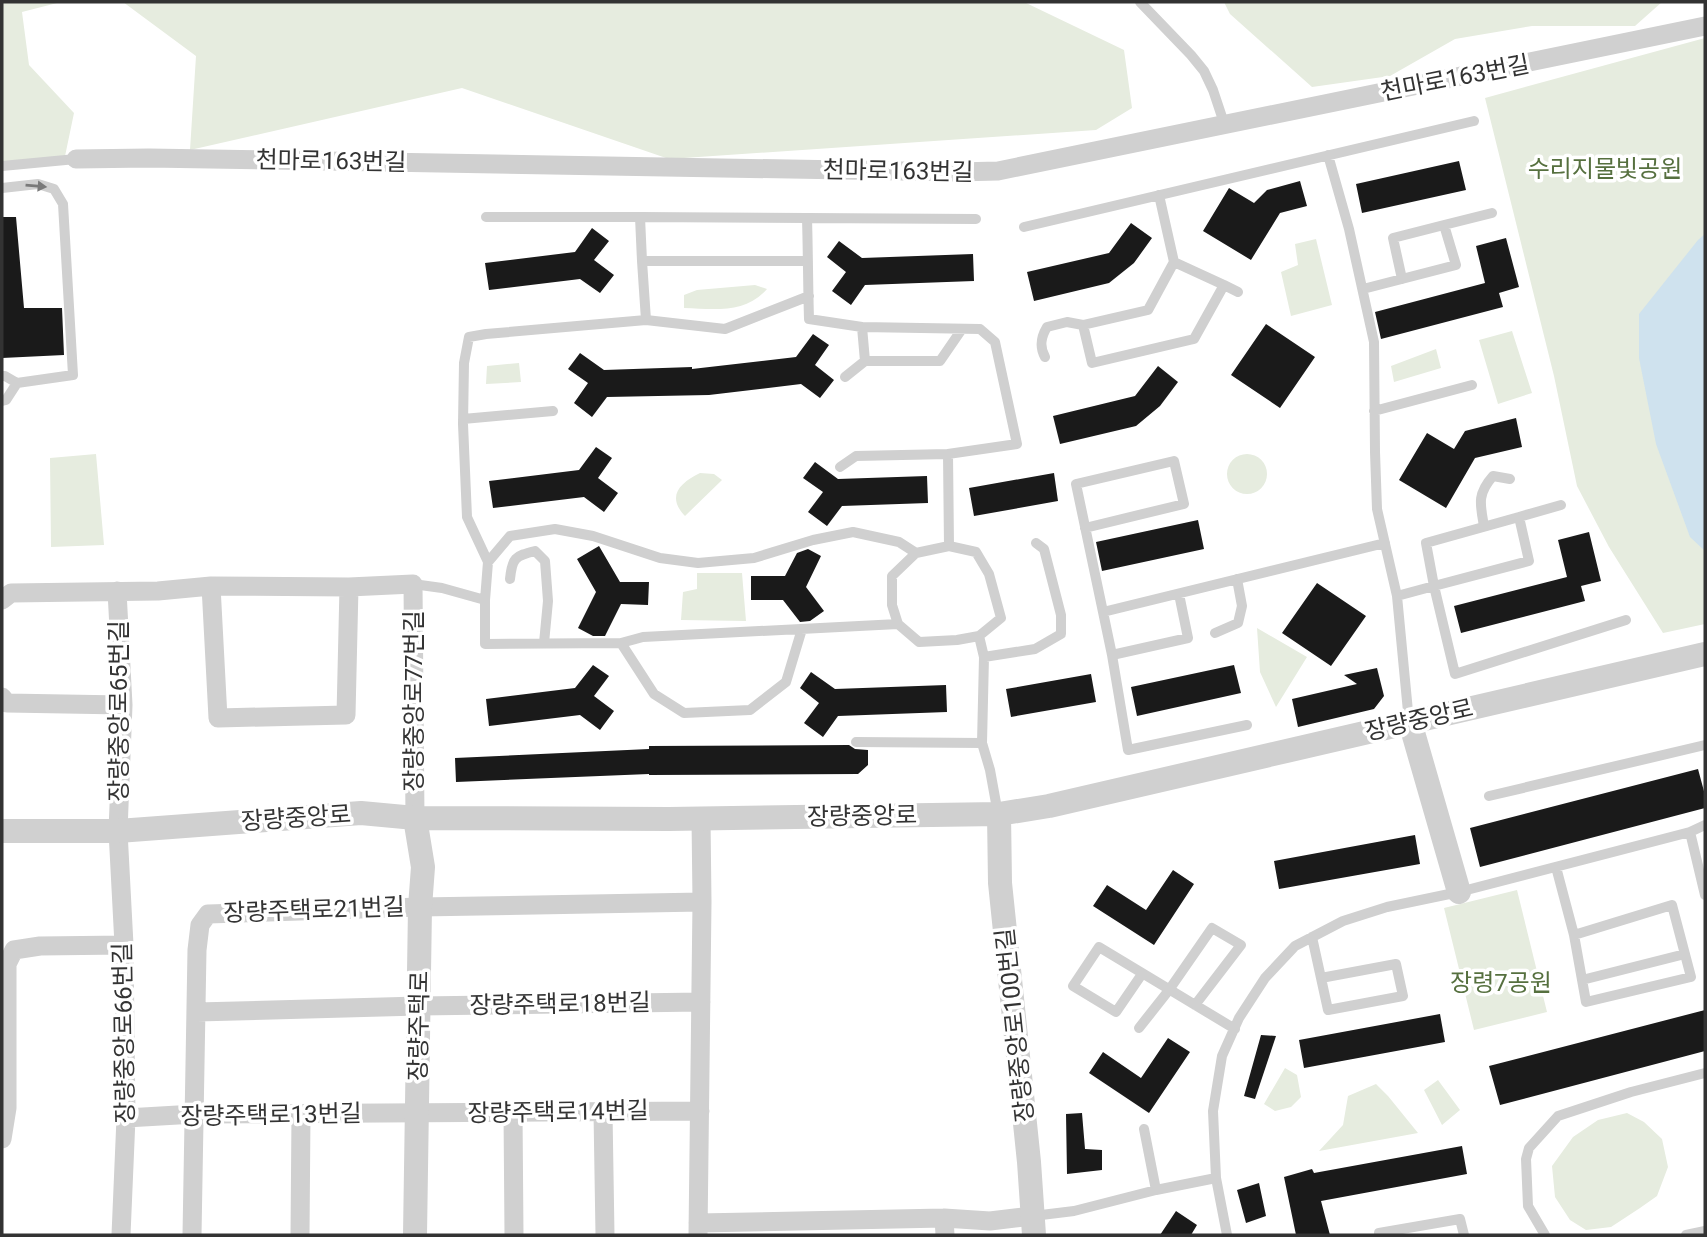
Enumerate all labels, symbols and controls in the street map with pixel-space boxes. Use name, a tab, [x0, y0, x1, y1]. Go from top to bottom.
street label: 천마로163번길	[1378, 50, 1532, 106]
street label: 천마로163번길	[255, 146, 407, 176]
park label: 수리지물빛공원	[1528, 155, 1682, 183]
street label: 천마로163번길	[822, 156, 974, 186]
one-way arrow	[26, 181, 48, 192]
street label: 장량중앙로77번길	[400, 610, 428, 792]
street label: 장량중앙로65번길	[105, 620, 133, 802]
street label: 장량중앙로	[1362, 694, 1476, 746]
street label: 장량중앙로	[240, 800, 352, 836]
street label: 장량중앙로	[807, 801, 917, 831]
street label: 장량주택로21번길	[223, 893, 405, 927]
street label: 장량중앙로100번길	[991, 927, 1039, 1123]
street label: 장량중앙로66번길	[108, 942, 140, 1124]
park label: 장령7공원	[1450, 969, 1552, 997]
street label: 장량주택로	[404, 971, 434, 1081]
street label: 장량주택로18번길	[469, 988, 651, 1020]
street label: 장량주택로14번길	[467, 1096, 649, 1128]
street label: 장량주택로13번길	[180, 1099, 362, 1131]

